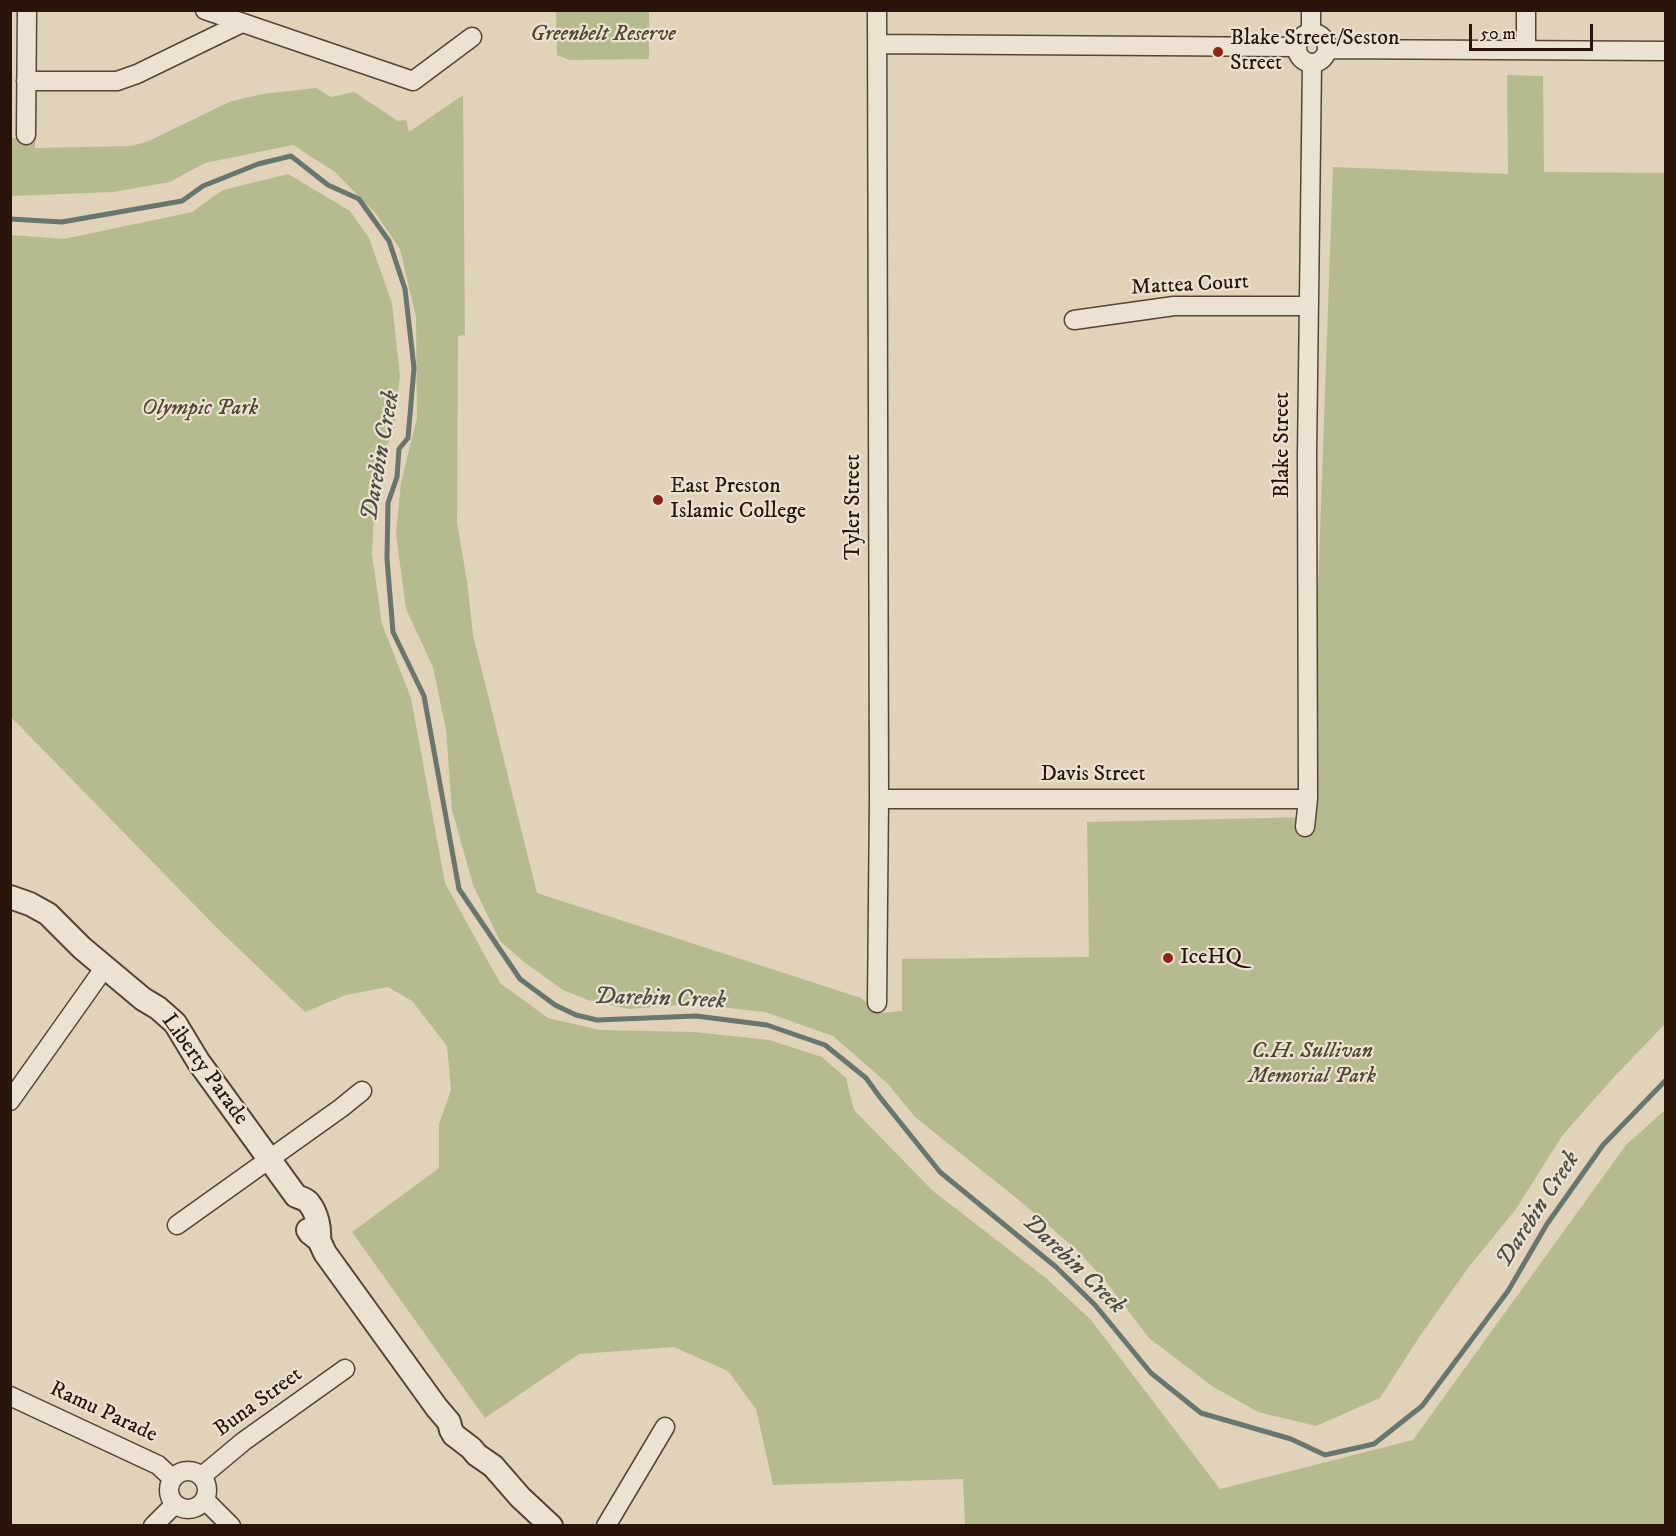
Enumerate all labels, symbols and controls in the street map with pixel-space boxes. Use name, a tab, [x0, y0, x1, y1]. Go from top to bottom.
scale bar	[1472, 12, 1596, 50]
park label: Greenbelt Reserve	[530, 22, 676, 48]
text: 50 m	[1480, 23, 1516, 45]
place label: Blake Street/Seston Street	[1230, 26, 1400, 78]
marker: Blake Street/Seston Street	[1211, 45, 1225, 59]
street label: Mattea Court	[1130, 270, 1250, 302]
water label: Darebin Creek	[356, 389, 408, 523]
street label: Blake Street	[1270, 392, 1296, 498]
park label: Olympic Park	[142, 396, 258, 422]
street label: Tyler Street	[841, 454, 867, 560]
place label: East Preston Islamic College	[670, 474, 806, 526]
marker: East Preston Islamic College	[651, 493, 665, 507]
street label: Davis Street	[1040, 762, 1146, 788]
place label: IceHQ	[1180, 945, 1242, 971]
marker: IceHQ	[1161, 951, 1175, 965]
water label: Darebin Creek	[594, 983, 726, 1017]
street label: Liberty Parade	[155, 1009, 253, 1131]
park label: C.H. Sullivan Memorial Park	[1248, 1039, 1376, 1090]
water label: Darebin Creek	[1491, 1147, 1587, 1273]
water label: Darebin Creek	[1016, 1209, 1130, 1321]
street label: Buna Street	[210, 1362, 308, 1444]
street label: Ramu Parade	[45, 1377, 161, 1449]

